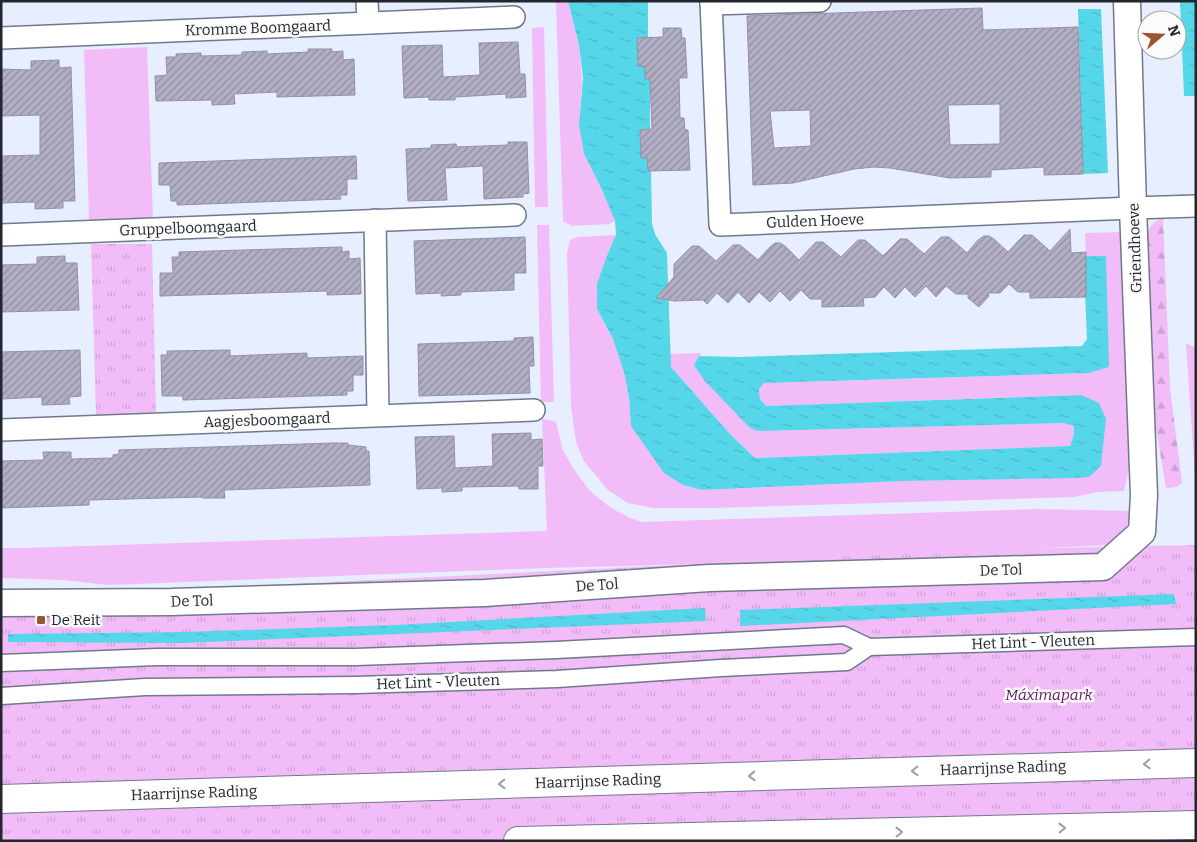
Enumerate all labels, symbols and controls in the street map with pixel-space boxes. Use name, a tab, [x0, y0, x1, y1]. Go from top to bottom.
north arrow	[1137, 10, 1187, 60]
street label: Kromme Boomgaard	[185, 16, 331, 40]
text: N	[1164, 23, 1184, 39]
street label: Griendhoeve	[1124, 203, 1146, 293]
street label: Gulden Hoeve	[766, 210, 864, 232]
street label: Gruppelboomgaard	[119, 217, 257, 239]
street label: Aagjesboomgaard	[203, 409, 331, 431]
street label: De Tol	[979, 560, 1023, 580]
street label: De Tol	[575, 575, 619, 595]
street label: De Tol	[170, 591, 214, 611]
place label: De Reit	[51, 611, 101, 629]
marker: De Reit	[35, 614, 47, 626]
street label: Het Lint - Vleuten	[971, 631, 1096, 653]
street label: Het Lint - Vleuten	[376, 671, 501, 693]
park label: Máximapark	[1005, 686, 1094, 704]
street label: Haarrijnse Rading	[939, 757, 1067, 779]
one-way arrow	[1143, 759, 1150, 769]
one-way arrow	[910, 766, 918, 776]
street label: Haarrijnse Rading	[534, 770, 662, 792]
one-way arrow	[748, 771, 756, 781]
one-way arrow	[498, 778, 506, 789]
street label: Haarrijnse Rading	[130, 782, 258, 804]
one-way arrow	[1058, 823, 1066, 833]
one-way arrow	[896, 827, 904, 837]

